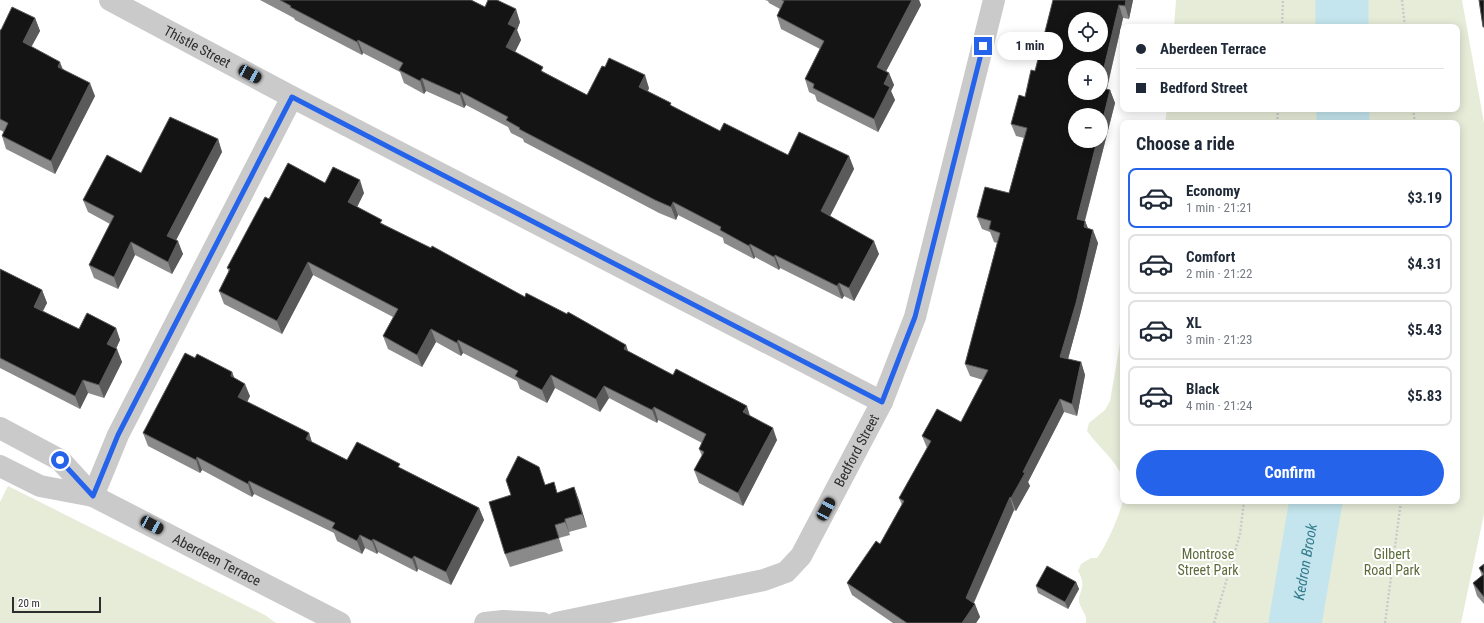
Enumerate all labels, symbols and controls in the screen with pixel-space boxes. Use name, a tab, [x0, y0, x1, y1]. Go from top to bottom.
map controls	[1068, 12, 1108, 148]
button: locate	[1068, 12, 1108, 52]
street label: Thistle Street	[161, 22, 234, 71]
callout: 1 min	[997, 32, 1063, 60]
route end	[974, 37, 992, 55]
text: 1 min	[1016, 38, 1044, 53]
text: Aberdeen Terrace	[1160, 40, 1266, 58]
button: +	[1068, 60, 1108, 100]
car	[237, 63, 263, 85]
text: Bedford Street	[1160, 79, 1248, 97]
button: −	[1068, 108, 1108, 148]
text: Choose a ride	[1136, 133, 1235, 154]
icon: car	[1138, 180, 1174, 216]
text: Economy	[1186, 182, 1240, 200]
text: $3.19	[1407, 189, 1442, 207]
text: 1 min · 21:21	[1186, 200, 1252, 215]
icon: car	[1138, 246, 1174, 282]
text: Comfort	[1186, 248, 1235, 266]
text: $4.31	[1407, 255, 1442, 273]
text: 2 min · 21:22	[1186, 266, 1252, 281]
icon: car	[1138, 312, 1174, 348]
text: XL	[1186, 314, 1202, 332]
text: $5.43	[1407, 321, 1442, 339]
text: 3 min · 21:23	[1186, 332, 1252, 347]
icon: car	[1138, 378, 1174, 414]
text: Black	[1186, 380, 1219, 398]
text: $5.83	[1407, 387, 1442, 405]
text: 4 min · 21:24	[1186, 398, 1252, 413]
street label: Bedford Street	[831, 411, 882, 489]
button: Confirm	[1136, 450, 1444, 496]
route start	[51, 451, 69, 469]
car	[815, 496, 837, 522]
car	[139, 514, 165, 536]
water label: Kedron Brook	[1290, 522, 1321, 602]
street label: Aberdeen Terrace	[170, 530, 264, 589]
park label: Montrose Street Park	[1178, 546, 1239, 578]
park label: Gilbert Road Park	[1364, 546, 1421, 578]
scale bar	[12, 595, 101, 614]
text: 20 m	[18, 597, 40, 610]

